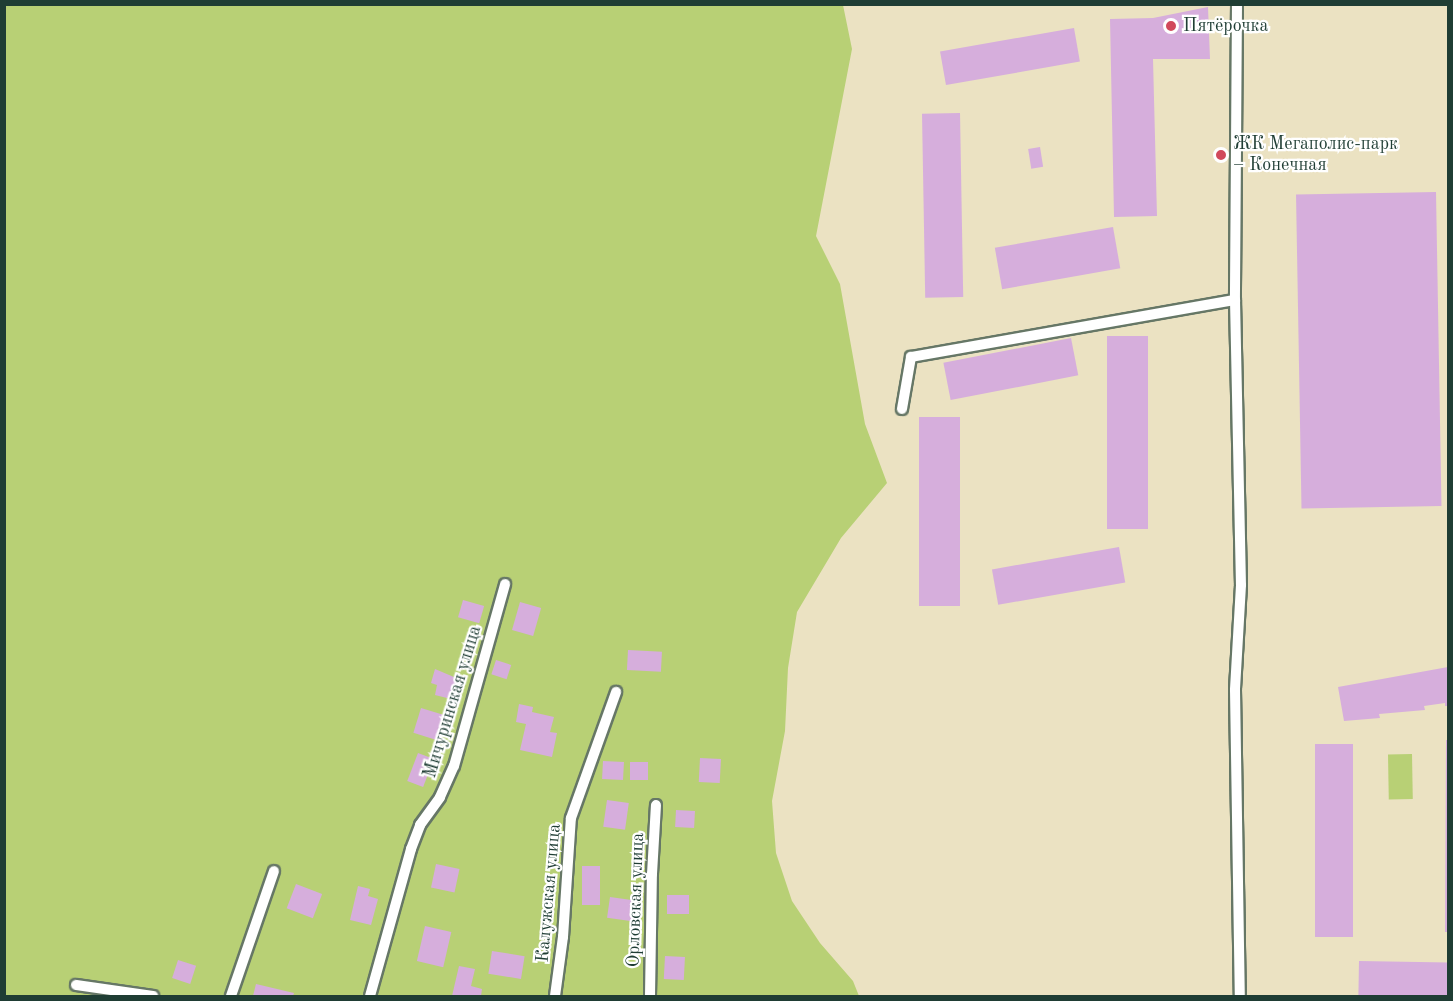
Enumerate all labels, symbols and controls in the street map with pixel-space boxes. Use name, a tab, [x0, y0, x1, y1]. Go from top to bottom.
place label: Пятёрочка	[1183, 15, 1268, 37]
marker: Пятёрочка	[1164, 19, 1178, 33]
place label: ЖК Мегаполис-парк – Конечная	[1233, 134, 1398, 176]
marker: ЖК Мегаполис-парк – Конечная	[1214, 148, 1228, 162]
street label: Мичуринская улица	[420, 623, 486, 781]
street label: Калужская улица	[532, 823, 566, 963]
street label: Орловская улица	[623, 832, 649, 968]

